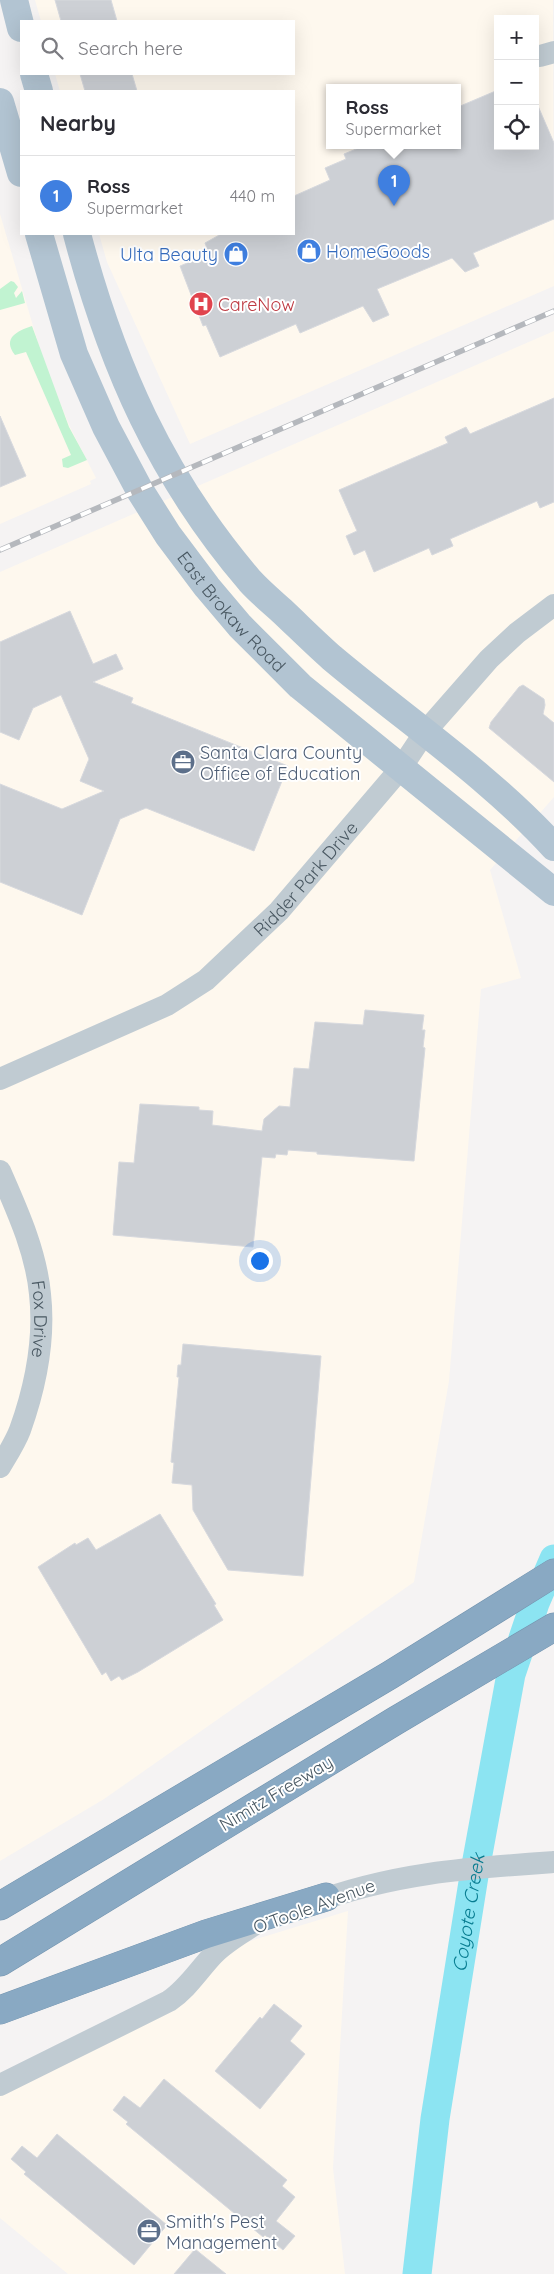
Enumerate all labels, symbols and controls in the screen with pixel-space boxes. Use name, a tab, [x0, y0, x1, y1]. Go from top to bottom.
map controls	[494, 15, 539, 150]
button: +	[494, 15, 539, 60]
search box	[20, 20, 295, 75]
icon: search	[38, 34, 66, 62]
text: Search here	[78, 36, 183, 60]
button: −	[494, 60, 539, 105]
popup	[326, 84, 461, 149]
text: Ross	[345, 95, 389, 119]
button: locate	[494, 105, 539, 150]
text: Nearby	[40, 110, 116, 136]
text: Supermarket	[345, 119, 442, 139]
pin: 1	[378, 165, 410, 206]
text: Ross	[87, 174, 130, 198]
text: 1	[53, 186, 59, 206]
text: 440 m	[230, 186, 275, 206]
text: Supermarket	[87, 198, 183, 218]
shop icon: HomeGoods	[296, 238, 322, 264]
place label: HomeGoods	[326, 240, 430, 263]
shop icon: Ulta Beauty	[223, 241, 249, 267]
place label: Ulta Beauty	[120, 243, 218, 266]
hospital icon: CareNow	[188, 291, 214, 317]
place label: CareNow	[218, 293, 295, 316]
street label: East Brokaw Road	[173, 547, 291, 677]
place label: Santa Clara County Office of Education	[200, 741, 362, 785]
office icon: Santa Clara County Office of Education	[170, 749, 196, 775]
street label: Ridder Park Drive	[248, 816, 362, 941]
your location	[247, 1248, 273, 1274]
street label: Fox Drive	[27, 1279, 53, 1359]
street label: Nimitz Freeway	[215, 1750, 337, 1836]
water label: Coyote Creek	[447, 1850, 490, 1974]
street label: O’Toole Avenue	[250, 1873, 378, 1939]
place label: Smith's Pest Management	[166, 2210, 277, 2254]
office icon: Smith's Pest Management	[136, 2218, 162, 2244]

